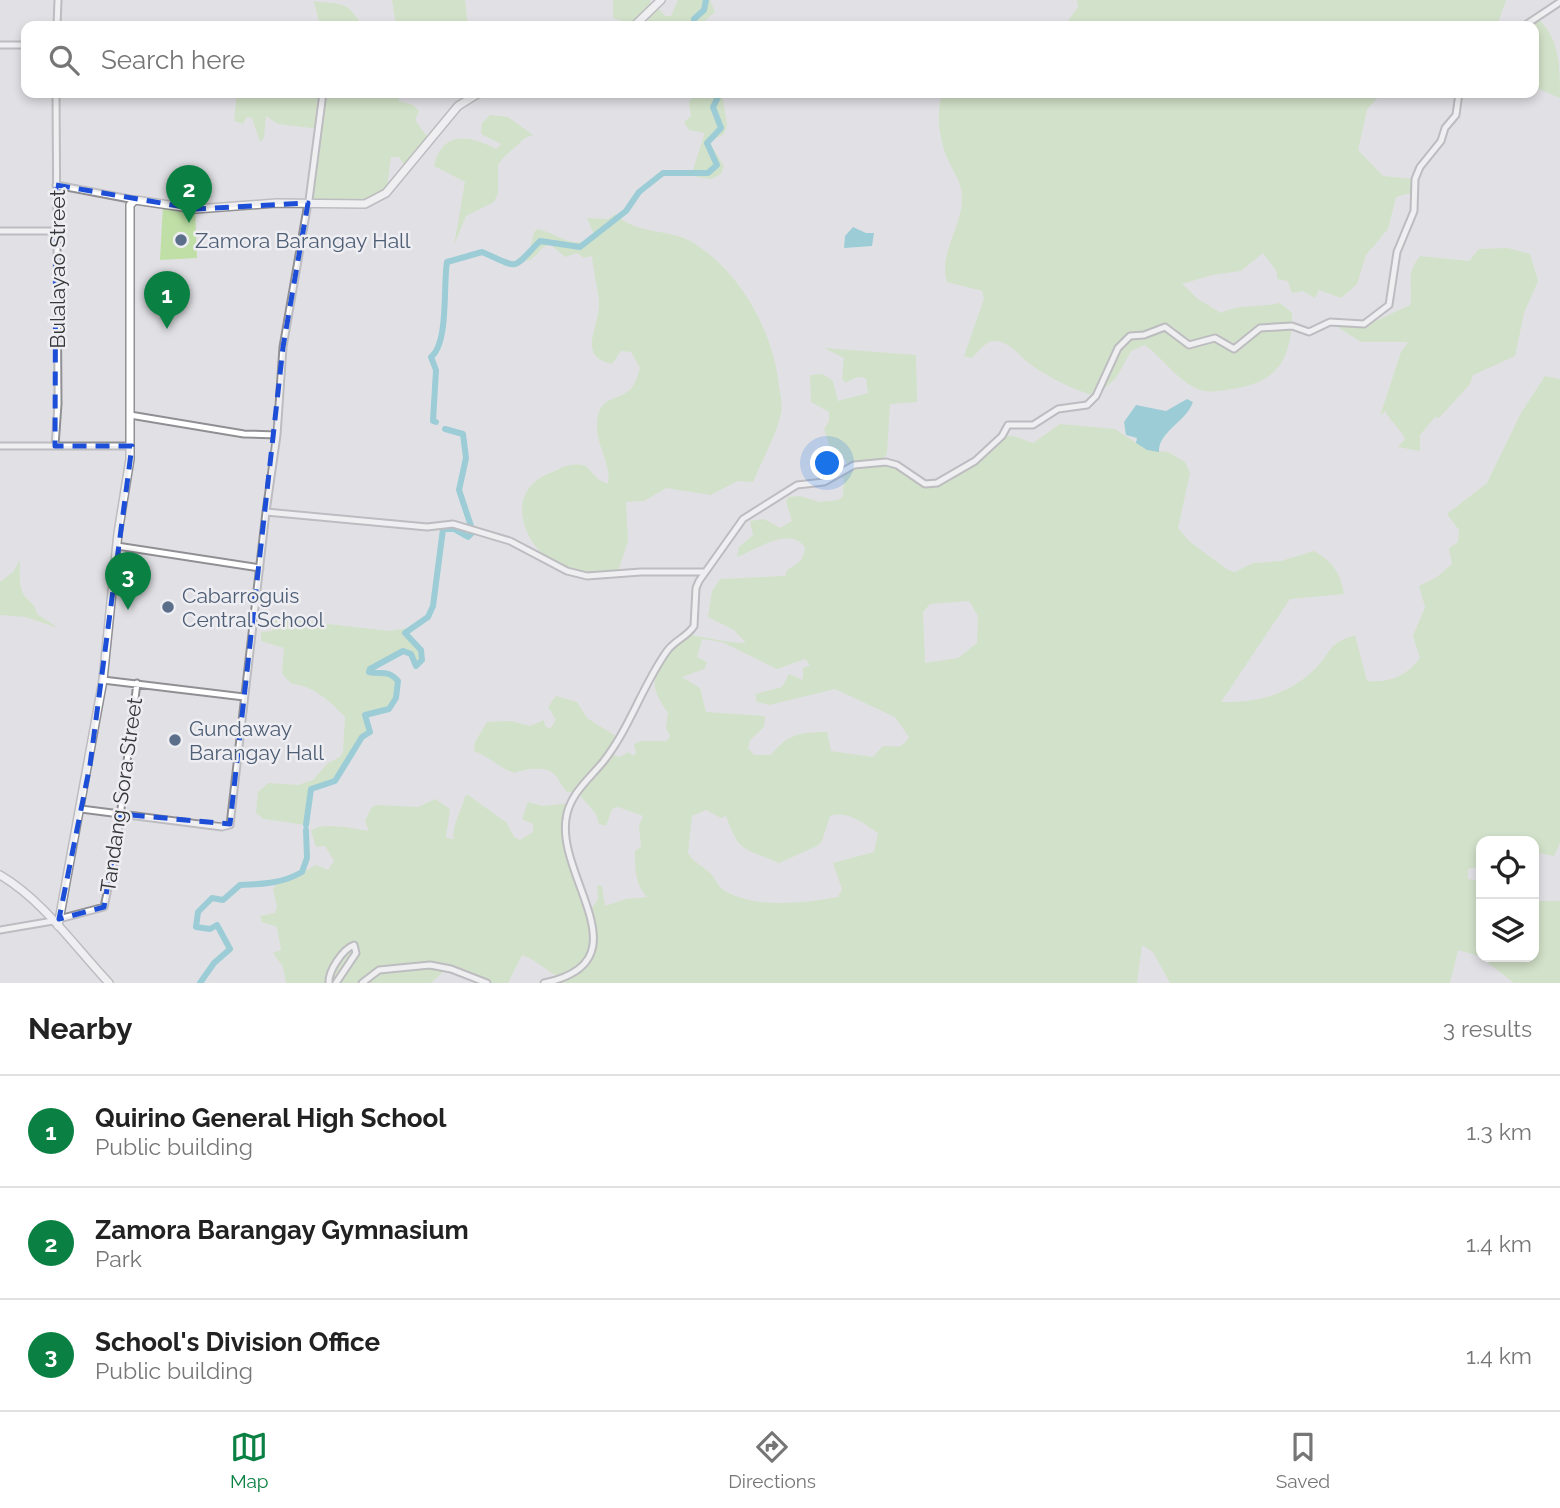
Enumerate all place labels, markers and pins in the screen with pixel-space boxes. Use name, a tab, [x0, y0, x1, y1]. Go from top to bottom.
pin: 2	[166, 165, 212, 223]
place label: Zamora Barangay Hall	[195, 228, 411, 253]
marker: Zamora Barangay Hall	[173, 232, 189, 248]
pin: 1	[144, 271, 190, 329]
pin: 3	[105, 552, 151, 610]
place label: Cabarroguis Central School	[182, 583, 325, 632]
marker: Cabarroguis Central School	[160, 599, 176, 615]
place label: Gundaway Barangay Hall	[189, 716, 324, 765]
marker: Gundaway Barangay Hall	[167, 732, 183, 748]

